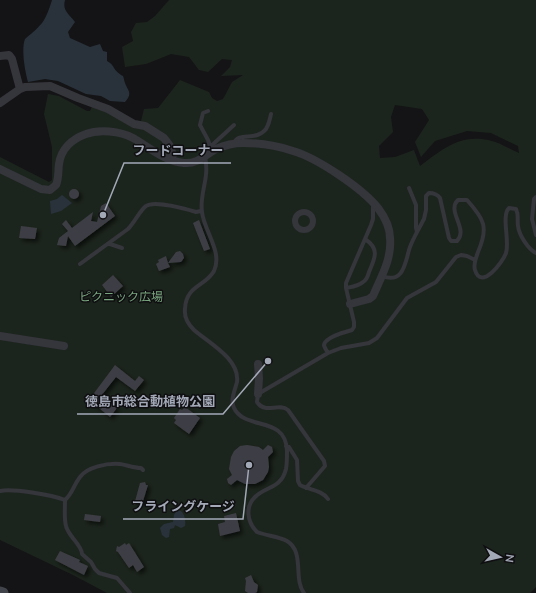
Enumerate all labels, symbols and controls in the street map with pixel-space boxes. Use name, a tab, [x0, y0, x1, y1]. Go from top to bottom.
callout: フードコーナー	[124, 138, 231, 163]
text: フードコーナー	[132, 142, 224, 160]
park label: ピクニック広場	[79, 289, 163, 305]
callout: 徳島市総合動植物公園	[77, 389, 223, 414]
text: 徳島市総合動植物公園	[85, 393, 215, 411]
callout: フライングケージ	[123, 494, 243, 519]
text: フライングケージ	[131, 498, 235, 516]
north arrow	[480, 537, 520, 577]
text: N	[501, 553, 517, 563]

